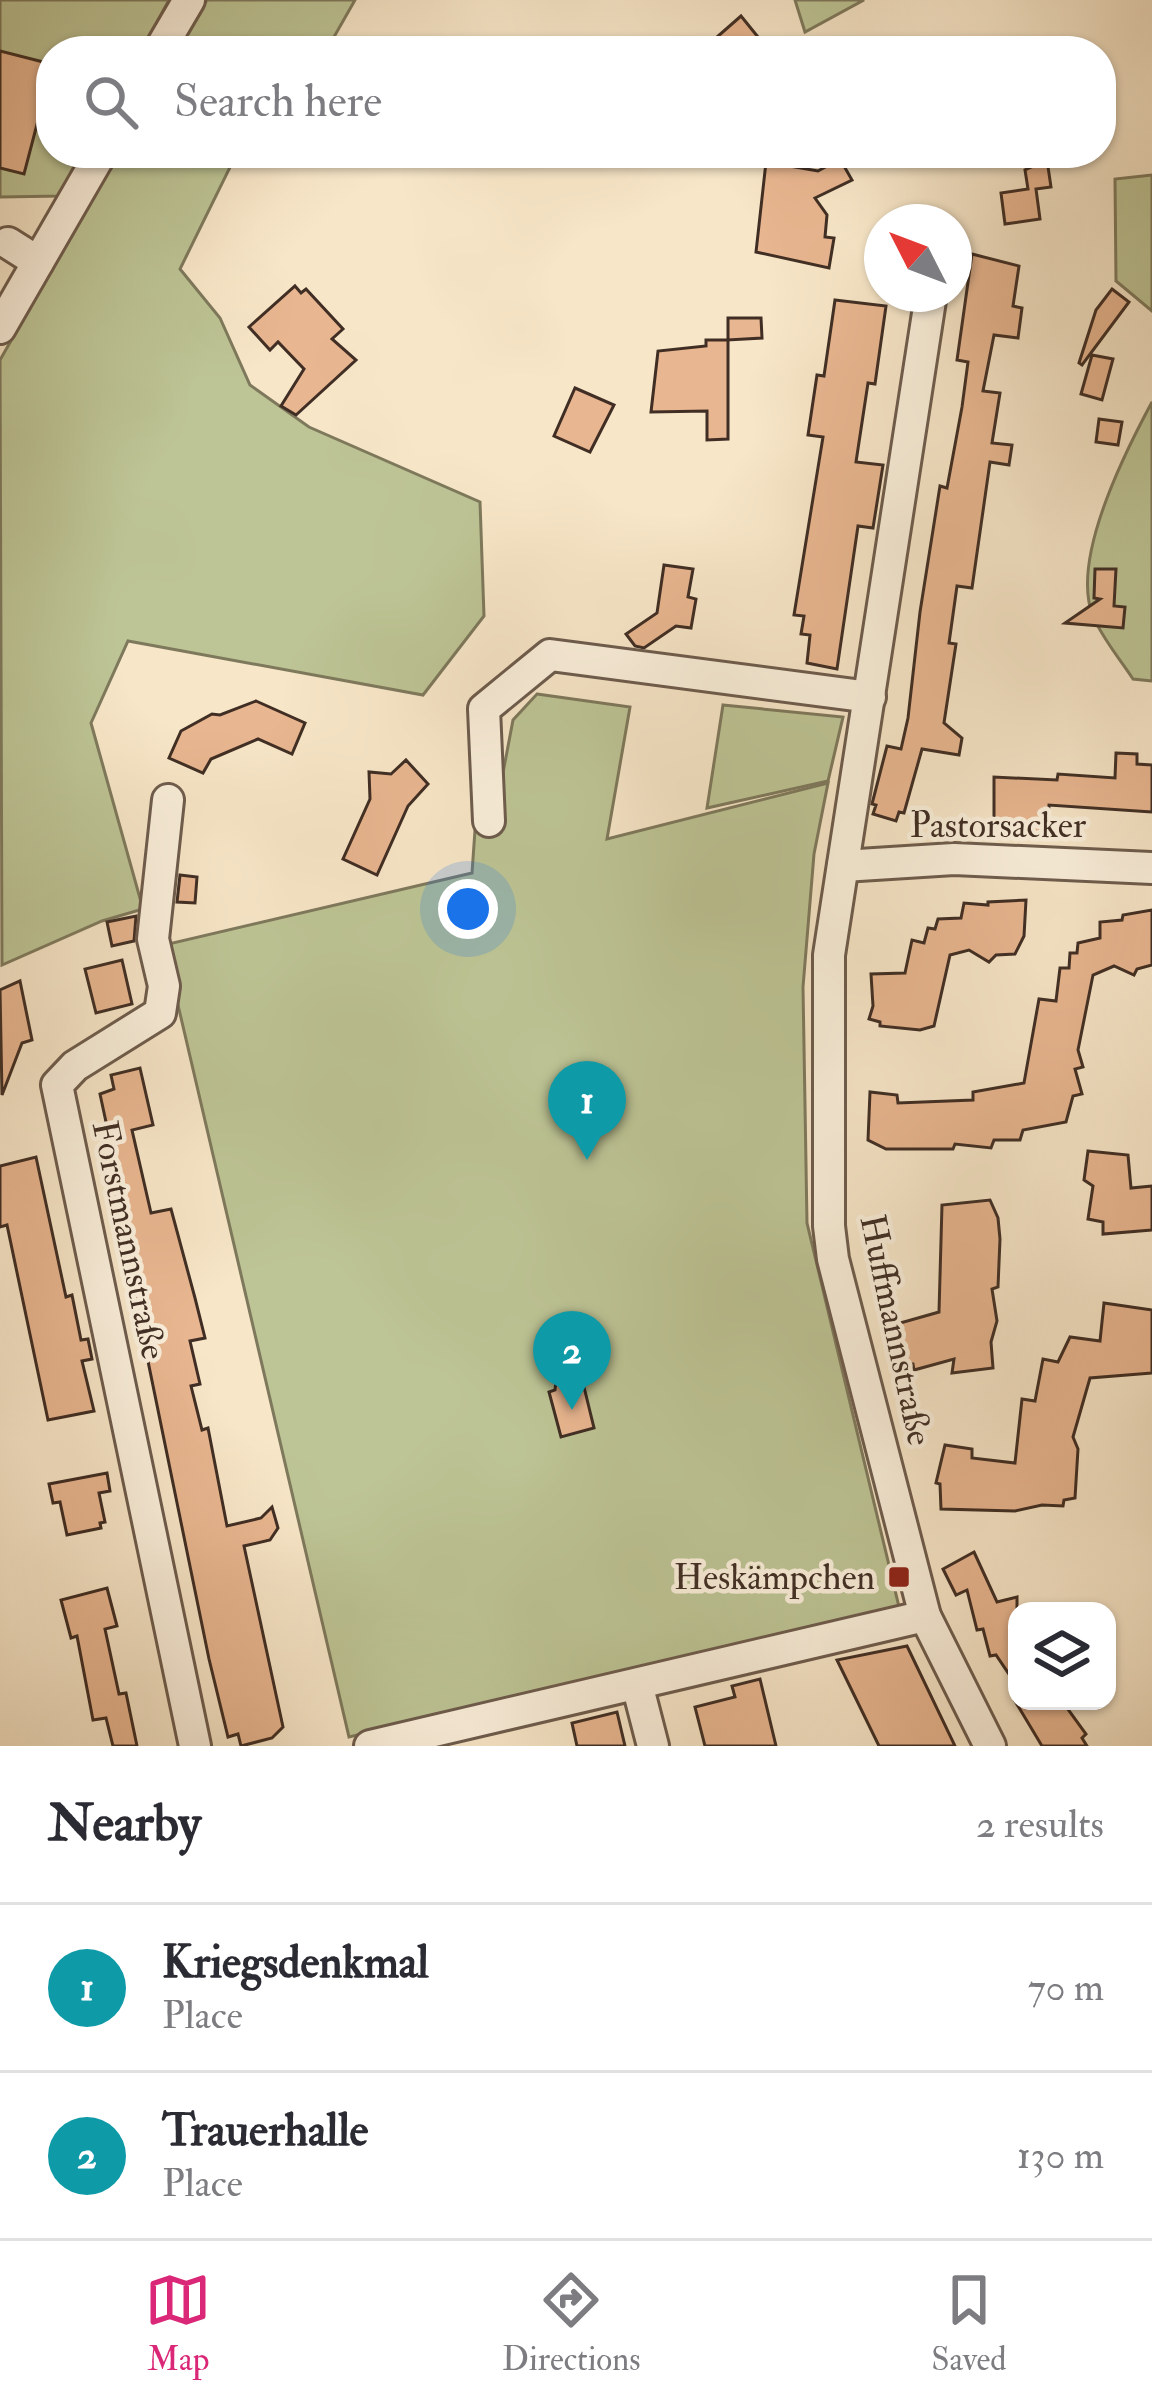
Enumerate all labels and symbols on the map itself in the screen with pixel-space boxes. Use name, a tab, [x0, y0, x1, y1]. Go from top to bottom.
north arrow	[864, 204, 972, 312]
street label: Pastorsacker	[910, 803, 1087, 848]
your location	[438, 879, 498, 939]
pin: 1	[548, 1061, 626, 1160]
street label: Forstmannstraße	[82, 1116, 176, 1364]
street label: Huffmannstraße	[850, 1210, 942, 1450]
pin: 2	[533, 1311, 611, 1410]
place label: Heskämpchen	[674, 1555, 875, 1600]
marker: Heskämpchen	[886, 1564, 912, 1590]

